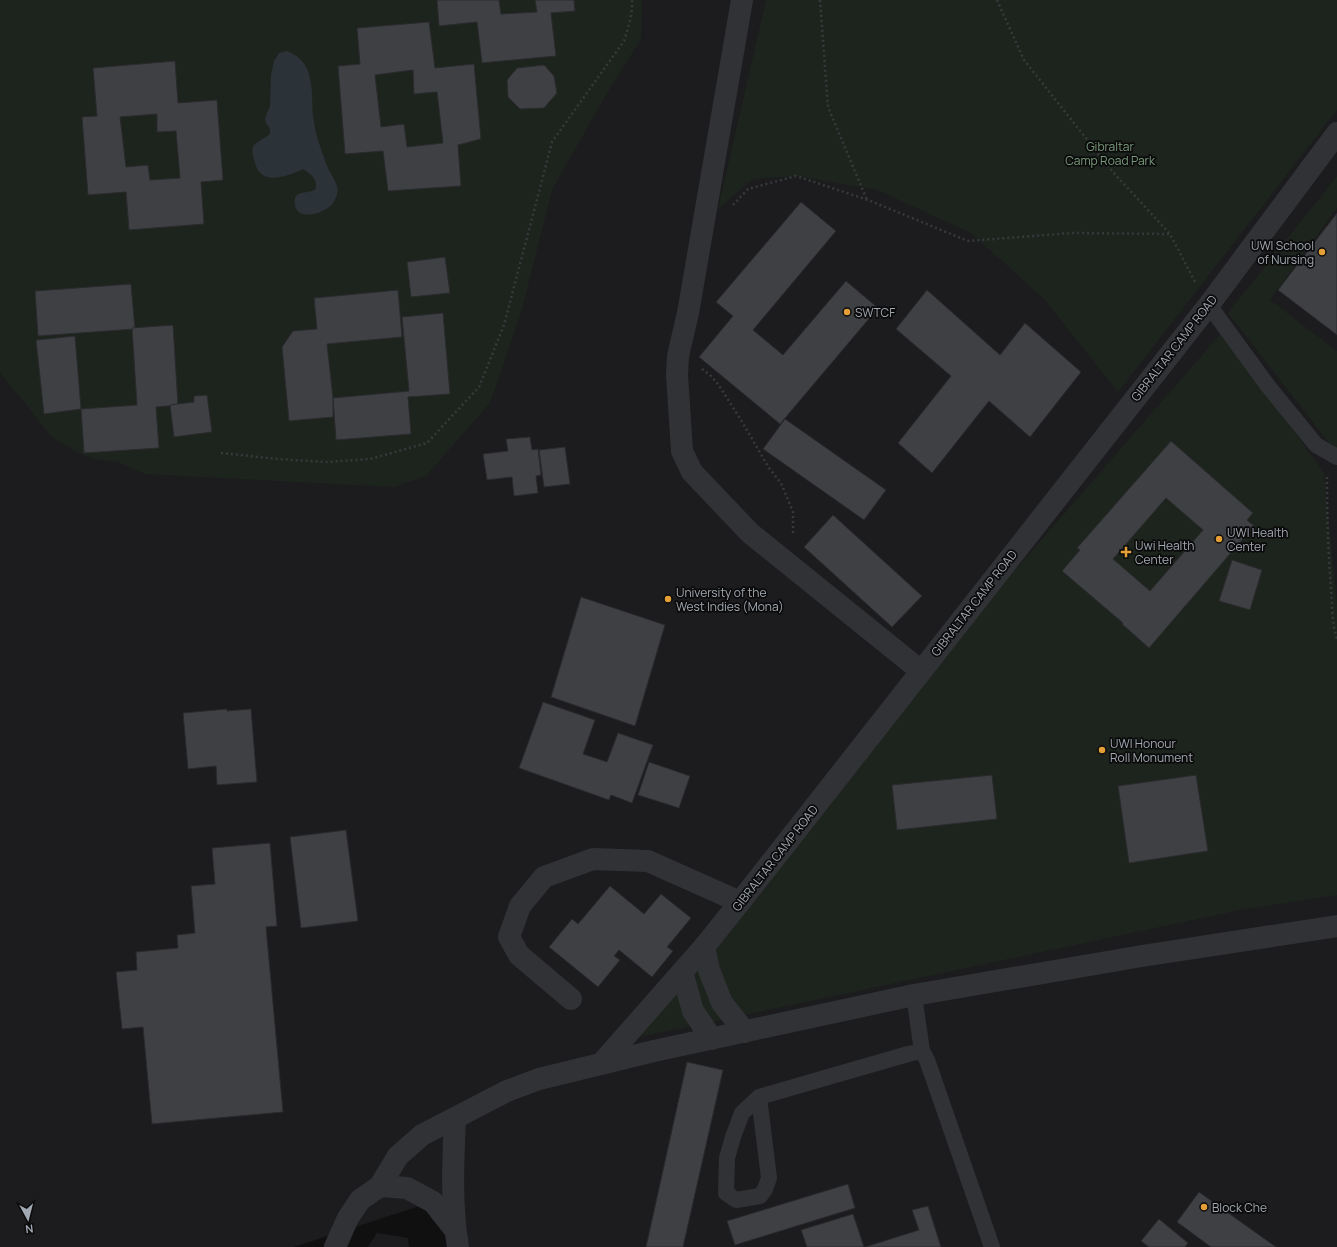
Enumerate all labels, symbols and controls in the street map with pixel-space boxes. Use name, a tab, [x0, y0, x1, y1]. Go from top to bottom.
park label: Gibraltar Camp Road Park	[1065, 138, 1156, 169]
place label: UWI School of Nursing	[1251, 237, 1314, 268]
marker: UWI School of Nursing	[1317, 247, 1327, 257]
street label: GIBRALTAR CAMP ROAD	[1127, 291, 1221, 405]
place label: SWTCF	[855, 304, 895, 321]
marker: SWTCF	[842, 307, 852, 317]
place label: UWI Health Center	[1227, 524, 1288, 555]
marker: UWI Health Center	[1214, 534, 1224, 544]
place label: Uwi Health Center	[1135, 537, 1194, 568]
street label: GIBRALTAR CAMP ROAD	[927, 546, 1021, 660]
marker: Uwi Health Center	[1120, 546, 1132, 558]
place label: University of the West Indies (Mona)	[676, 584, 784, 615]
marker: University of the West Indies (Mona)	[663, 594, 673, 604]
place label: UWI Honour Roll Monument	[1110, 735, 1193, 766]
marker: UWI Honour Roll Monument	[1097, 745, 1107, 755]
street label: GIBRALTAR CAMP ROAD	[728, 801, 822, 915]
north arrow	[8, 1199, 48, 1239]
place label: Block Che	[1212, 1199, 1267, 1216]
marker: Block Che	[1199, 1202, 1209, 1212]
text: N	[24, 1221, 34, 1237]

